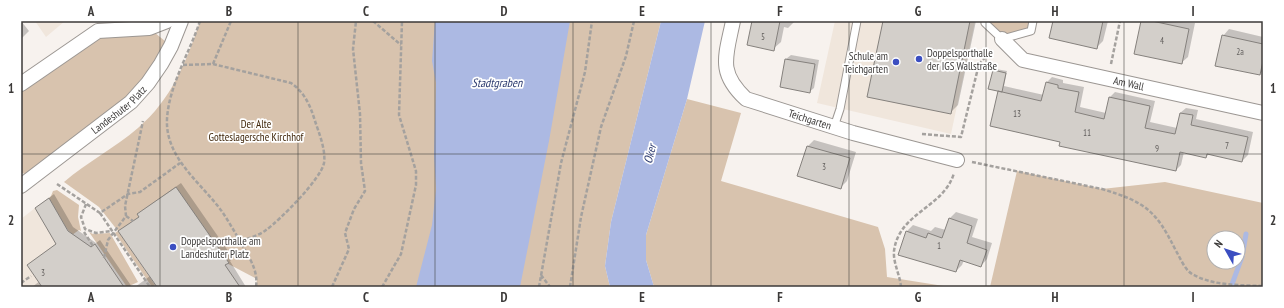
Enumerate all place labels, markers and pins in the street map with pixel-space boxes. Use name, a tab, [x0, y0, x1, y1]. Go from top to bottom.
place label: Doppelsporthalle der IGS Wallstraße	[927, 46, 998, 73]
place label: Schule am Teichgarten	[844, 49, 888, 76]
marker: Doppelsporthalle der IGS Wallstraße	[914, 54, 924, 64]
marker: Schule am Teichgarten	[891, 57, 901, 67]
place label: Doppelsporthalle am Landeshuter Platz	[181, 234, 261, 261]
marker: Doppelsporthalle am Landeshuter Platz	[168, 242, 178, 252]

